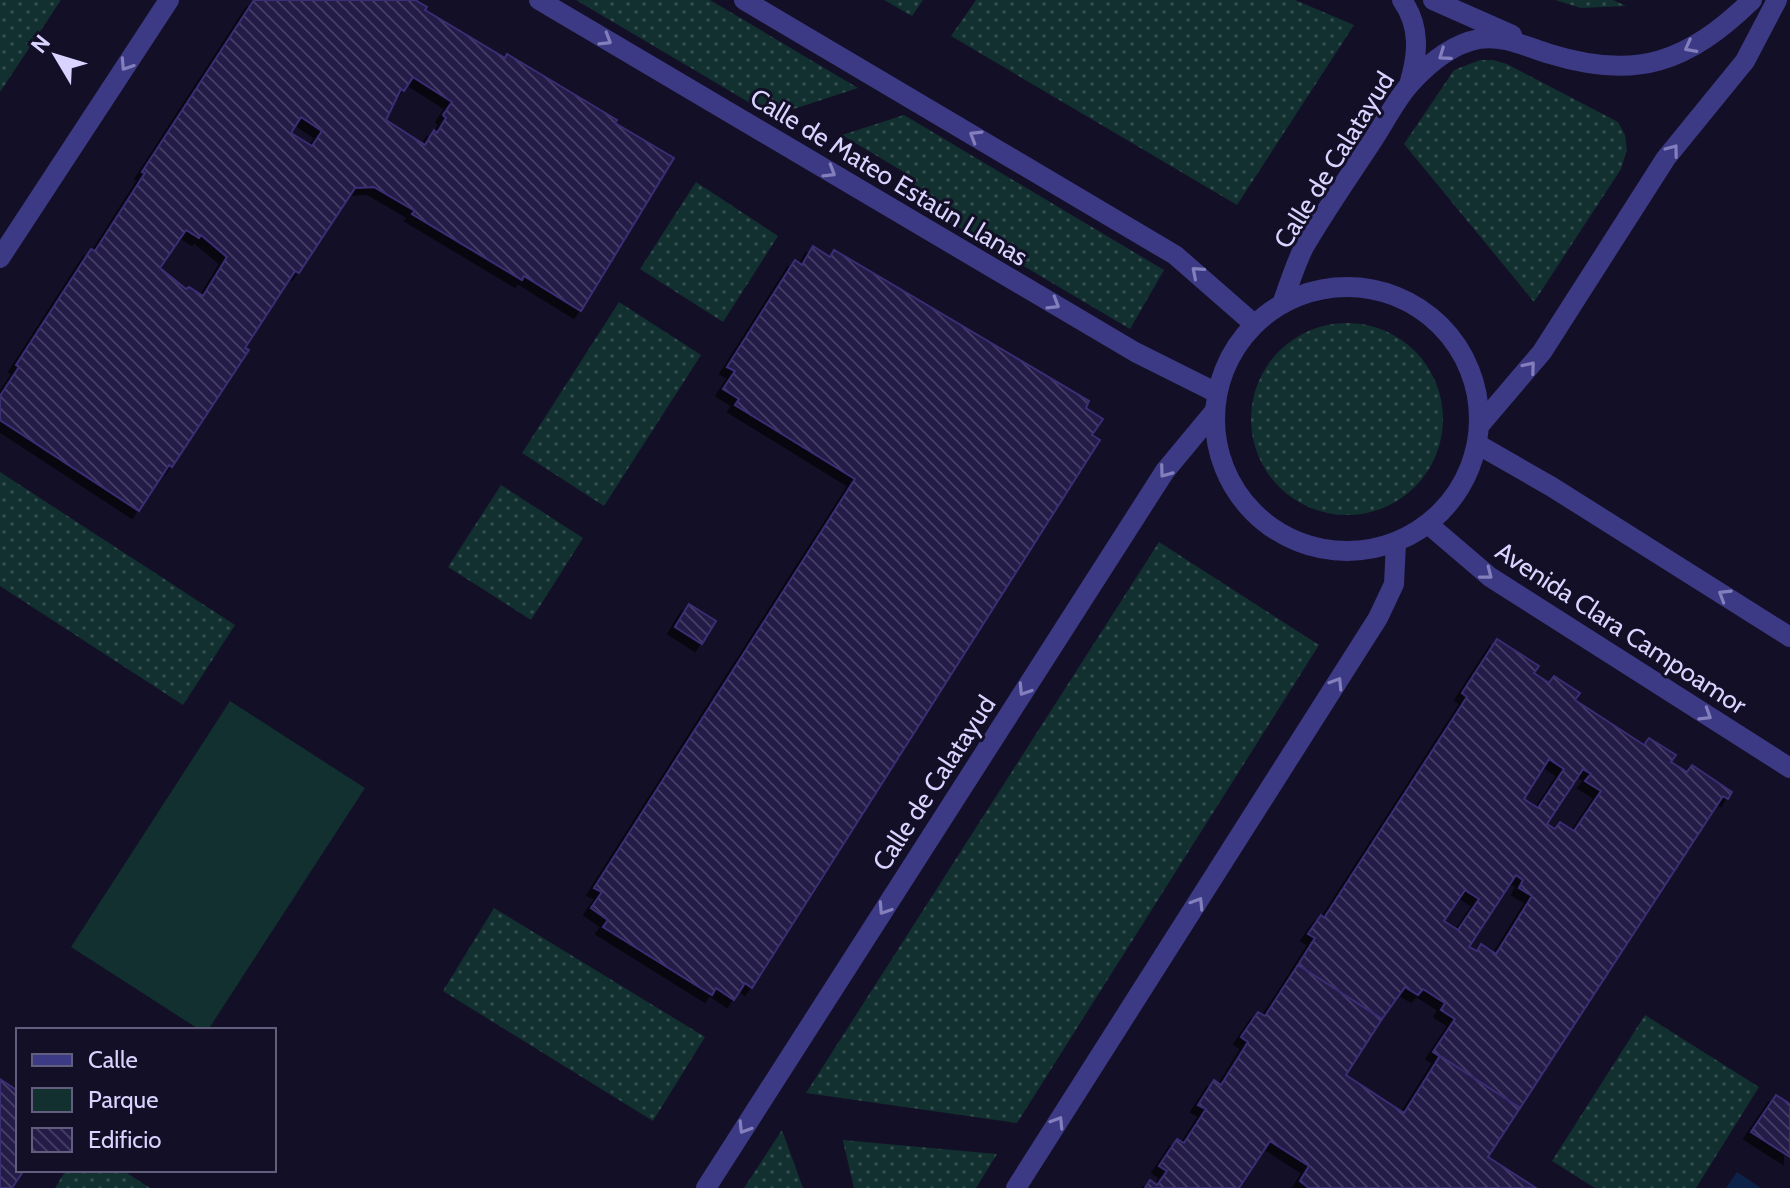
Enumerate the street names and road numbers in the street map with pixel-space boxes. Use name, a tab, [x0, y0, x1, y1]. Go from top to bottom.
street label: Calle de Calatayud	[1267, 66, 1401, 254]
street label: Calle de Mateo Estaún Llanas	[744, 81, 1034, 273]
street label: Avenida Clara Campoamor	[1490, 535, 1753, 722]
street label: Calle de Calatayud	[866, 690, 1002, 876]

